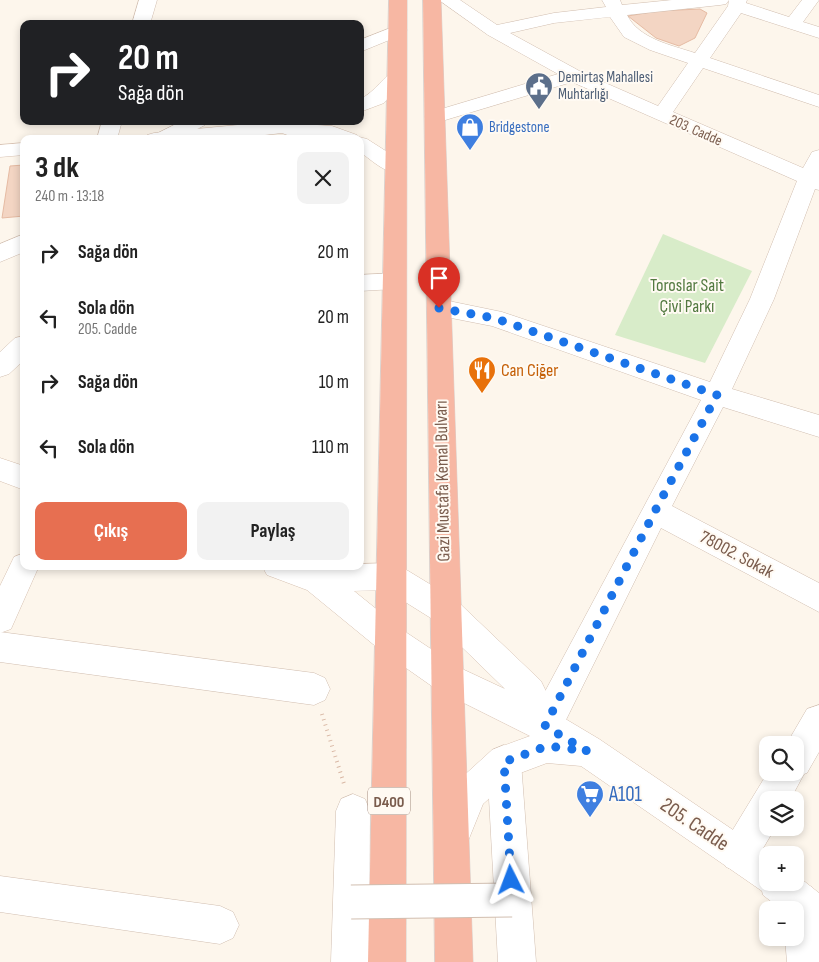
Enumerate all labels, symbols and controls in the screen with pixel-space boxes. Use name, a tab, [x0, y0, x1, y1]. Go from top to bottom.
text: 20 m	[118, 37, 179, 80]
icon: right	[35, 40, 100, 105]
place label: Demirtaş Mahallesi Muhtarlığı	[558, 68, 653, 104]
public building icon: Demirtaş Mahallesi Muhtarlığı	[524, 71, 554, 110]
text: Sağa dön	[118, 80, 184, 107]
street label: 203. Cadde	[666, 110, 725, 150]
shop icon: Bridgestone	[455, 112, 485, 151]
place label: Bridgestone	[489, 118, 550, 137]
text: 3 dk	[35, 150, 79, 186]
button: close	[297, 152, 349, 204]
text: 240 m · 13:18	[35, 187, 104, 206]
icon: right	[35, 239, 63, 267]
text: Sağa dön	[78, 241, 138, 264]
text: 20 m	[317, 241, 349, 264]
pin	[418, 257, 460, 308]
icon: arrive	[425, 264, 453, 292]
park label: Toroslar Sait Çivi Parkı	[650, 275, 725, 317]
text: Sola dön	[78, 297, 134, 320]
icon: left	[35, 304, 63, 332]
text: 20 m	[317, 306, 349, 329]
text: 205. Cadde	[78, 320, 137, 339]
restaurant icon: Can Ciğer	[467, 355, 497, 394]
place label: Can Ciğer	[501, 360, 559, 381]
icon: right	[35, 369, 63, 397]
text: Sağa dön	[78, 371, 138, 394]
text: 10 m	[319, 371, 349, 394]
street label: Gazi Mustafa Kemal Bulvarı	[431, 400, 454, 562]
icon: left	[35, 434, 63, 462]
text: Sola dön	[78, 436, 134, 459]
text: 110 m	[312, 436, 349, 459]
button: Çıkış	[35, 502, 187, 560]
button: Paylaş	[197, 502, 349, 560]
street label: 78002. Sokak	[696, 526, 777, 583]
map controls	[759, 736, 804, 946]
button: search	[759, 736, 804, 781]
supermarket icon: A101	[575, 779, 605, 818]
place label: A101	[608, 782, 643, 807]
road number: D400	[368, 788, 410, 814]
button: layers	[759, 791, 804, 836]
street label: 205. Cadde	[656, 792, 734, 856]
button: +	[759, 846, 804, 891]
position arrow	[484, 853, 536, 905]
button: −	[759, 901, 804, 946]

